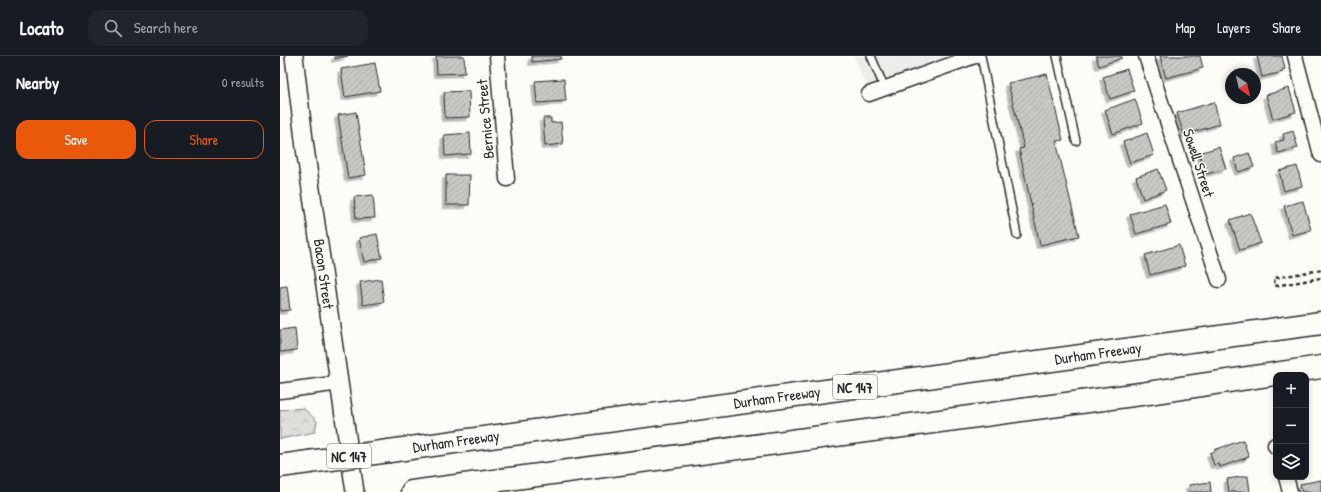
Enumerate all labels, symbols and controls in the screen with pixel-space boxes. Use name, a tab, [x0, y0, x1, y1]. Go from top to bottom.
search box	[88, 10, 368, 46]
text: Locato	[20, 15, 64, 41]
icon: search	[102, 17, 124, 39]
text: Search here	[134, 17, 198, 38]
text: Map	[1175, 18, 1195, 37]
text: Layers	[1217, 18, 1250, 37]
text: Share	[1272, 18, 1301, 37]
north arrow	[1225, 68, 1261, 104]
text: Nearby	[16, 71, 59, 94]
text: 0 results	[222, 73, 264, 91]
street label: Bernice Street	[471, 78, 499, 160]
button: Save	[16, 120, 136, 159]
button: Share	[144, 120, 264, 159]
street label: Sowell Street	[1178, 126, 1220, 201]
street label: Bacon Street	[309, 238, 339, 311]
street label: Durham Freeway	[1053, 337, 1143, 369]
map controls	[1273, 372, 1309, 480]
button: +	[1273, 372, 1309, 408]
road number: NC 147	[833, 375, 877, 399]
street label: Durham Freeway	[732, 381, 822, 413]
button: −	[1273, 408, 1309, 444]
street label: Durham Freeway	[411, 425, 501, 457]
road number: NC 147	[327, 444, 371, 468]
button: layers	[1273, 444, 1309, 480]

